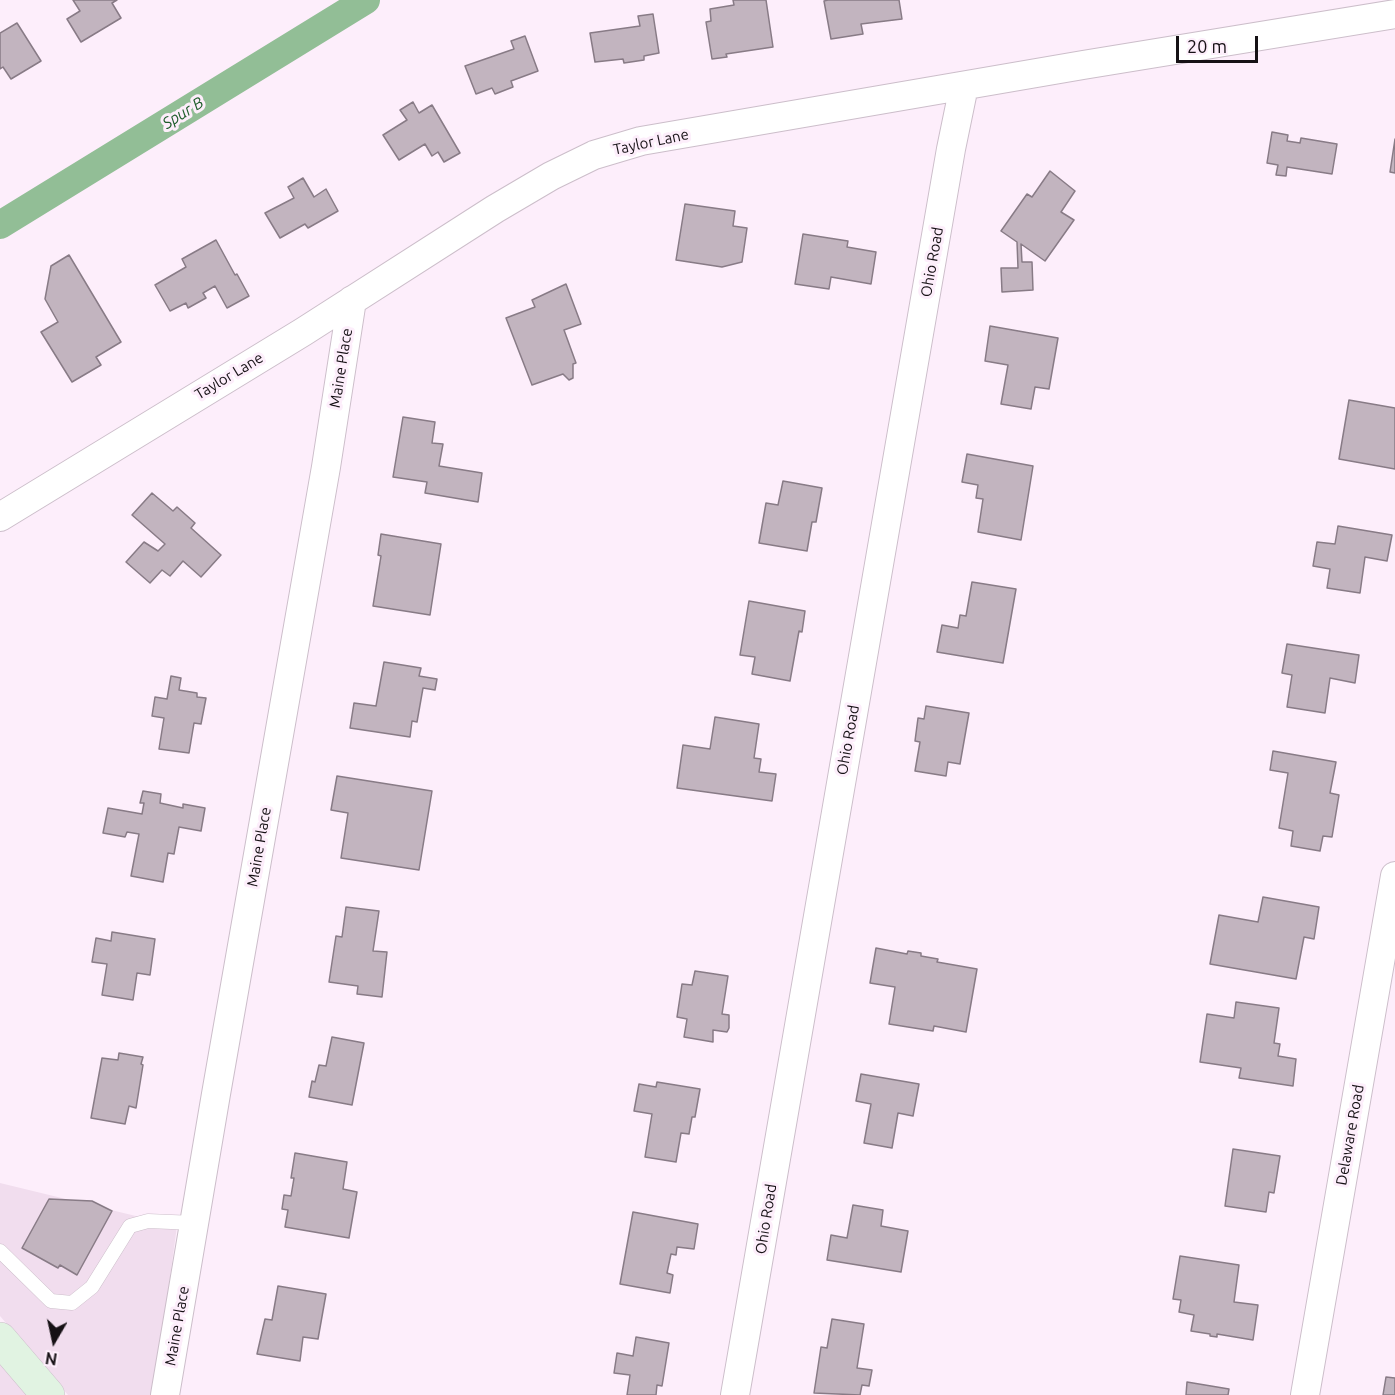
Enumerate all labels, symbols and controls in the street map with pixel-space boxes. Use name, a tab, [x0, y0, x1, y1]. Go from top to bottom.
scale bar	[1179, 24, 1262, 62]
text: 20 m	[1187, 36, 1227, 56]
water label: Spur B	[159, 93, 207, 133]
street label: Taylor Lane	[612, 125, 690, 159]
street label: Ohio Road	[917, 226, 947, 298]
street label: Maine Place	[326, 327, 356, 409]
street label: Taylor Lane	[191, 349, 267, 403]
street label: Ohio Road	[833, 704, 863, 776]
street label: Maine Place	[243, 806, 275, 888]
street label: Delaware Road	[1332, 1083, 1368, 1187]
street label: Ohio Road	[752, 1183, 780, 1255]
street label: Maine Place	[161, 1285, 193, 1367]
north arrow	[24, 1311, 84, 1371]
text: N	[44, 1349, 58, 1369]

